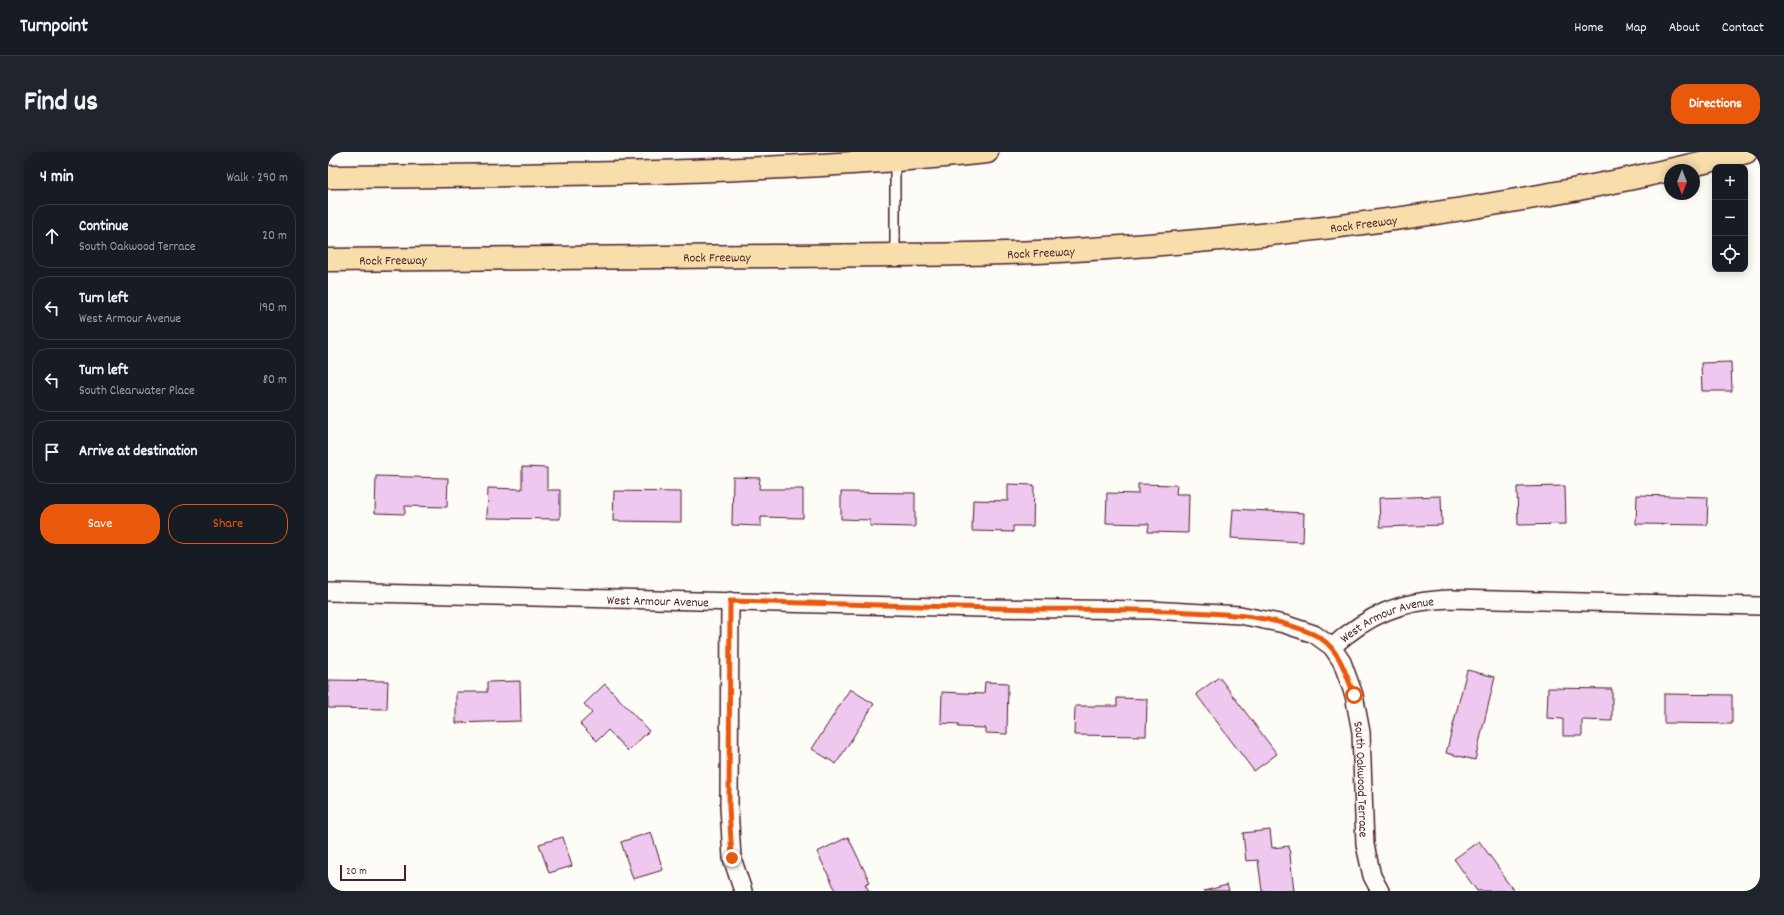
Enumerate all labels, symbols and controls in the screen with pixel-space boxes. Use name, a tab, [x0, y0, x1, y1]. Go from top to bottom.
text: Turnpoint	[20, 14, 88, 41]
text: Home	[1574, 18, 1603, 38]
text: Map	[1625, 18, 1647, 38]
text: About	[1669, 18, 1700, 38]
text: Contact	[1722, 18, 1764, 38]
text: Find us	[24, 84, 98, 124]
button: Directions	[1671, 84, 1760, 124]
north arrow	[1664, 164, 1700, 200]
map controls	[1712, 164, 1748, 272]
button: +	[1712, 164, 1748, 200]
text: 4 min	[40, 166, 74, 190]
text: Walk · 290 m	[226, 169, 288, 188]
button: −	[1712, 200, 1748, 236]
street label: Rock Freeway	[1329, 212, 1399, 239]
text: Continue	[79, 216, 128, 238]
icon: ahead	[41, 225, 63, 247]
text: 20 m	[262, 227, 287, 246]
button: locate	[1712, 236, 1748, 272]
text: South Oakwood Terrace	[79, 238, 195, 257]
street label: Rock Freeway	[1007, 243, 1076, 265]
street label: Rock Freeway	[683, 249, 752, 269]
street label: Rock Freeway	[359, 252, 428, 272]
text: Turn left	[79, 288, 128, 310]
icon: left	[41, 297, 63, 319]
text: 190 m	[259, 299, 287, 318]
text: West Armour Avenue	[79, 310, 181, 329]
text: Turn left	[79, 360, 128, 382]
icon: left	[41, 369, 63, 391]
text: 80 m	[263, 371, 287, 390]
text: South Clearwater Place	[79, 382, 195, 401]
icon: arrive	[41, 441, 63, 463]
text: Arrive at destination	[79, 441, 197, 463]
button: Save	[40, 504, 160, 544]
button: Share	[168, 504, 288, 544]
street label: West Armour Avenue	[607, 592, 709, 613]
street label: West Armour Avenue	[1337, 593, 1435, 649]
route start	[1345, 686, 1363, 704]
street label: South Oakwood Terrace	[1347, 720, 1372, 838]
route end	[723, 849, 741, 867]
scale bar	[340, 863, 406, 882]
text: 20 m	[346, 864, 367, 880]

